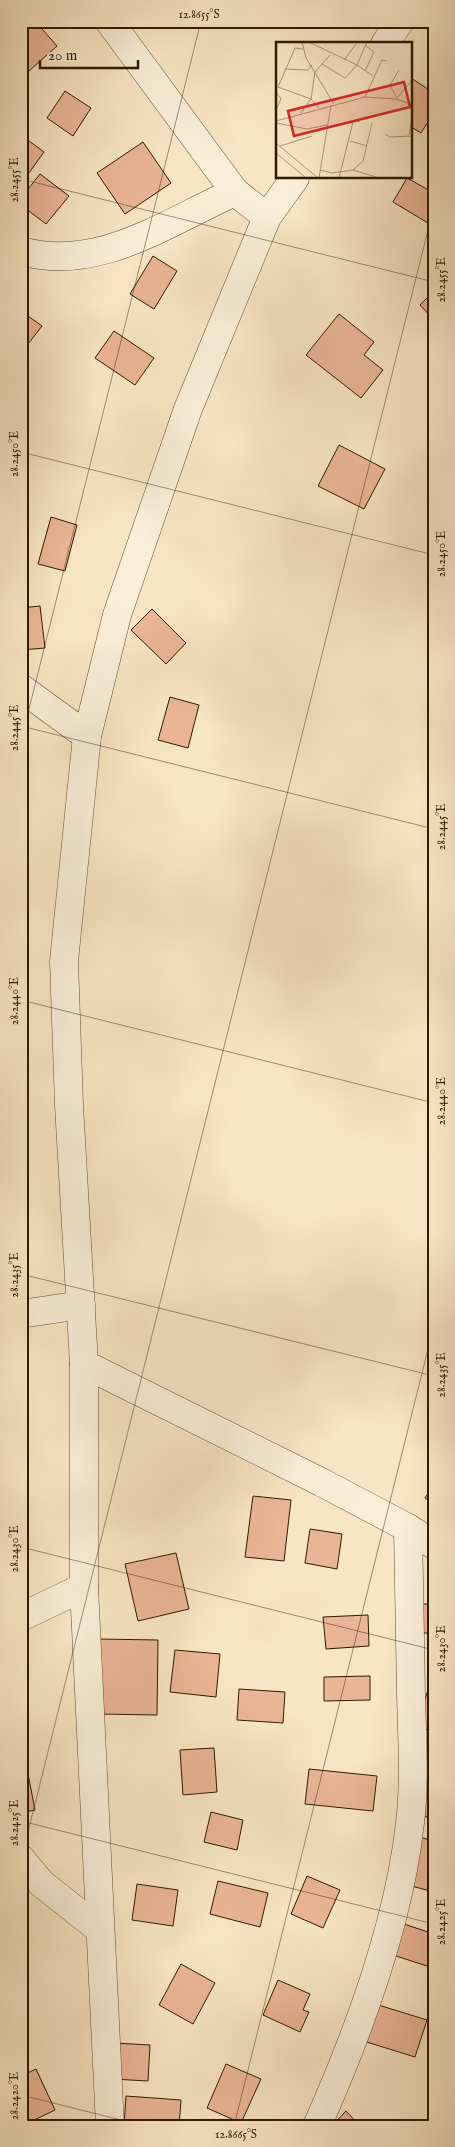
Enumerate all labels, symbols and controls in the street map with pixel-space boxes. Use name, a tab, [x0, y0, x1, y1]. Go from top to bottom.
text: 12.8655°S	[178, 7, 220, 22]
scale bar	[40, 38, 138, 70]
inset map	[276, 42, 412, 179]
text: 20 m	[48, 46, 78, 65]
text: 28.2455°E	[7, 157, 22, 203]
text: 28.2455°E	[434, 257, 449, 303]
text: 28.2450°E	[7, 431, 22, 477]
text: 28.2450°E	[434, 531, 449, 577]
text: 28.2445°E	[7, 705, 22, 751]
text: 28.2445°E	[434, 804, 449, 850]
text: 28.2440°E	[7, 977, 22, 1025]
text: 28.2440°E	[434, 1077, 449, 1125]
text: 28.2435°E	[7, 1252, 22, 1298]
text: 28.2435°E	[434, 1352, 449, 1398]
text: 28.2430°E	[7, 1526, 22, 1572]
text: 28.2430°E	[434, 1626, 449, 1672]
text: 28.2425°E	[7, 1800, 22, 1846]
text: 28.2425°E	[434, 1899, 449, 1945]
text: 28.2420°E	[7, 2072, 22, 2120]
text: 12.8665°S	[215, 2127, 257, 2142]

